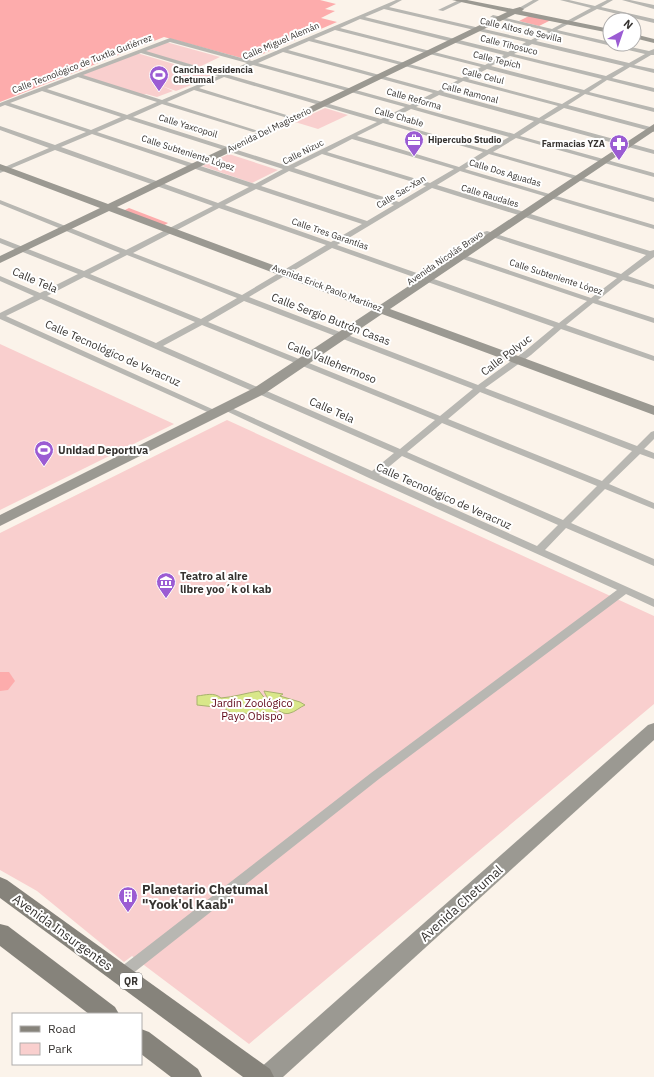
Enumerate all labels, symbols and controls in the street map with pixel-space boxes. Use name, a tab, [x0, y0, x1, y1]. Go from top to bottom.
north arrow	[602, 12, 642, 52]
street label: Calle Altos de Sevilla	[479, 15, 563, 44]
text: N	[621, 16, 636, 32]
street label: Calle Miguel Alemán	[241, 19, 321, 62]
street label: Calle Tecnológico de Tuxtla Gutiérrez	[10, 32, 153, 95]
street label: Calle Tihosuco	[479, 32, 539, 57]
street label: Calle Tepich	[472, 48, 522, 71]
sports icon: Cancha Residencia Chetumal	[148, 64, 170, 92]
place label: Cancha Residencia Chetumal	[173, 64, 253, 85]
street label: Calle Celul	[461, 65, 506, 86]
street label: Calle Ramonal	[441, 80, 500, 105]
street label: Calle Reforma	[385, 85, 443, 112]
street label: Avenida Del Magisterio	[225, 104, 313, 155]
street label: Calle Chable	[373, 104, 425, 129]
street label: Calle Yaxcopoil	[157, 111, 219, 140]
office icon: Hipercubo Studio	[403, 129, 425, 157]
street label: Calle Subteniente López	[140, 132, 236, 173]
pharmacy icon: Farmacias YZA	[608, 133, 630, 161]
place label: Hipercubo Studio	[428, 134, 501, 145]
street label: Calle Nizuc	[280, 136, 326, 167]
place label: Farmacias YZA	[542, 138, 605, 149]
street label: Calle Dos Aguadas	[468, 156, 542, 189]
street label: Calle Sac-Xan	[374, 173, 427, 211]
street label: Calle Raudales	[460, 182, 520, 210]
street label: Calle Tres Garantías	[290, 215, 370, 252]
street label: Avenida Nicolás Bravo	[405, 228, 485, 287]
street label: Calle Subteniente López	[508, 256, 604, 297]
street label: Avenida Erick Paolo Martínez	[271, 262, 384, 314]
street label: Calle Tela	[10, 264, 60, 296]
street label: Calle Sergio Butrón Casas	[270, 290, 392, 348]
street label: Calle Tecnológico de Veracruz	[43, 317, 183, 389]
street label: Calle Polyuc	[478, 331, 535, 379]
street label: Calle Vallehermoso	[285, 338, 379, 386]
street label: Calle Tela	[307, 394, 357, 426]
sports icon: Unidad Deportiva	[33, 439, 55, 467]
place label: Unidad Deportiva	[58, 443, 148, 457]
street label: Calle Tecnológico de Veracruz	[374, 460, 514, 532]
place label: Teatro al aire libre yoo´k ol kab	[180, 569, 272, 596]
museum icon: Teatro al aire libre yoo´k ol kab	[155, 571, 177, 599]
park label: Jardín Zoológico Payo Obispo	[211, 696, 293, 723]
street label: Avenida Chetumal	[416, 861, 507, 945]
place label: Planetario Chetumal "Yook'ol Kaab"	[142, 881, 268, 913]
building icon: Planetario Chetumal "Yook'ol Kaab"	[117, 885, 139, 913]
street label: Avenida Insurgentes	[9, 890, 116, 974]
road number: QR	[120, 973, 142, 989]
legend	[12, 1013, 142, 1065]
text: Road	[48, 1021, 76, 1036]
text: Park	[48, 1041, 73, 1056]

